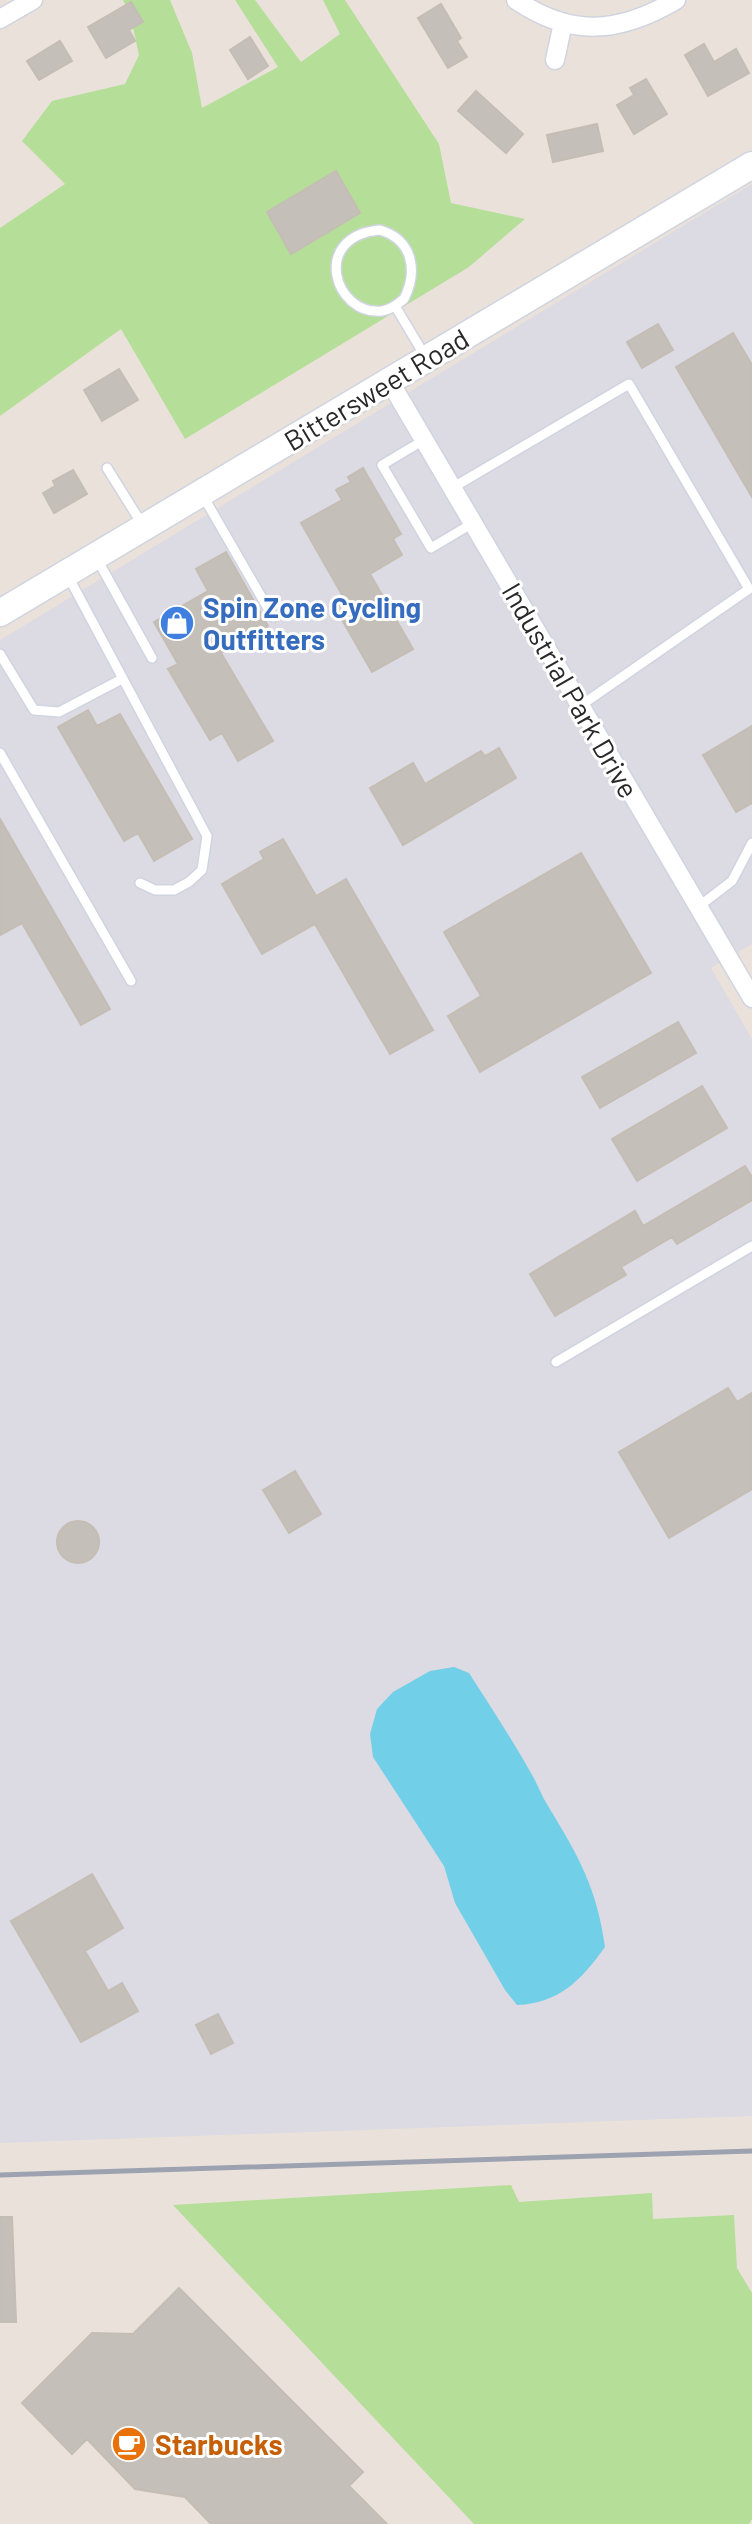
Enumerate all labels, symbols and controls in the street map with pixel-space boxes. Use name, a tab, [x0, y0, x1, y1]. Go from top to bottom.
street label: Bittersweet Road	[278, 321, 474, 457]
street label: Industrial Park Drive	[496, 576, 646, 804]
place label: Spin Zone Cycling Outfitters	[203, 590, 421, 656]
shop icon: Spin Zone Cycling Outfitters	[158, 604, 196, 642]
cafe icon: Starbucks	[110, 2425, 148, 2463]
place label: Starbucks	[155, 2427, 283, 2461]

